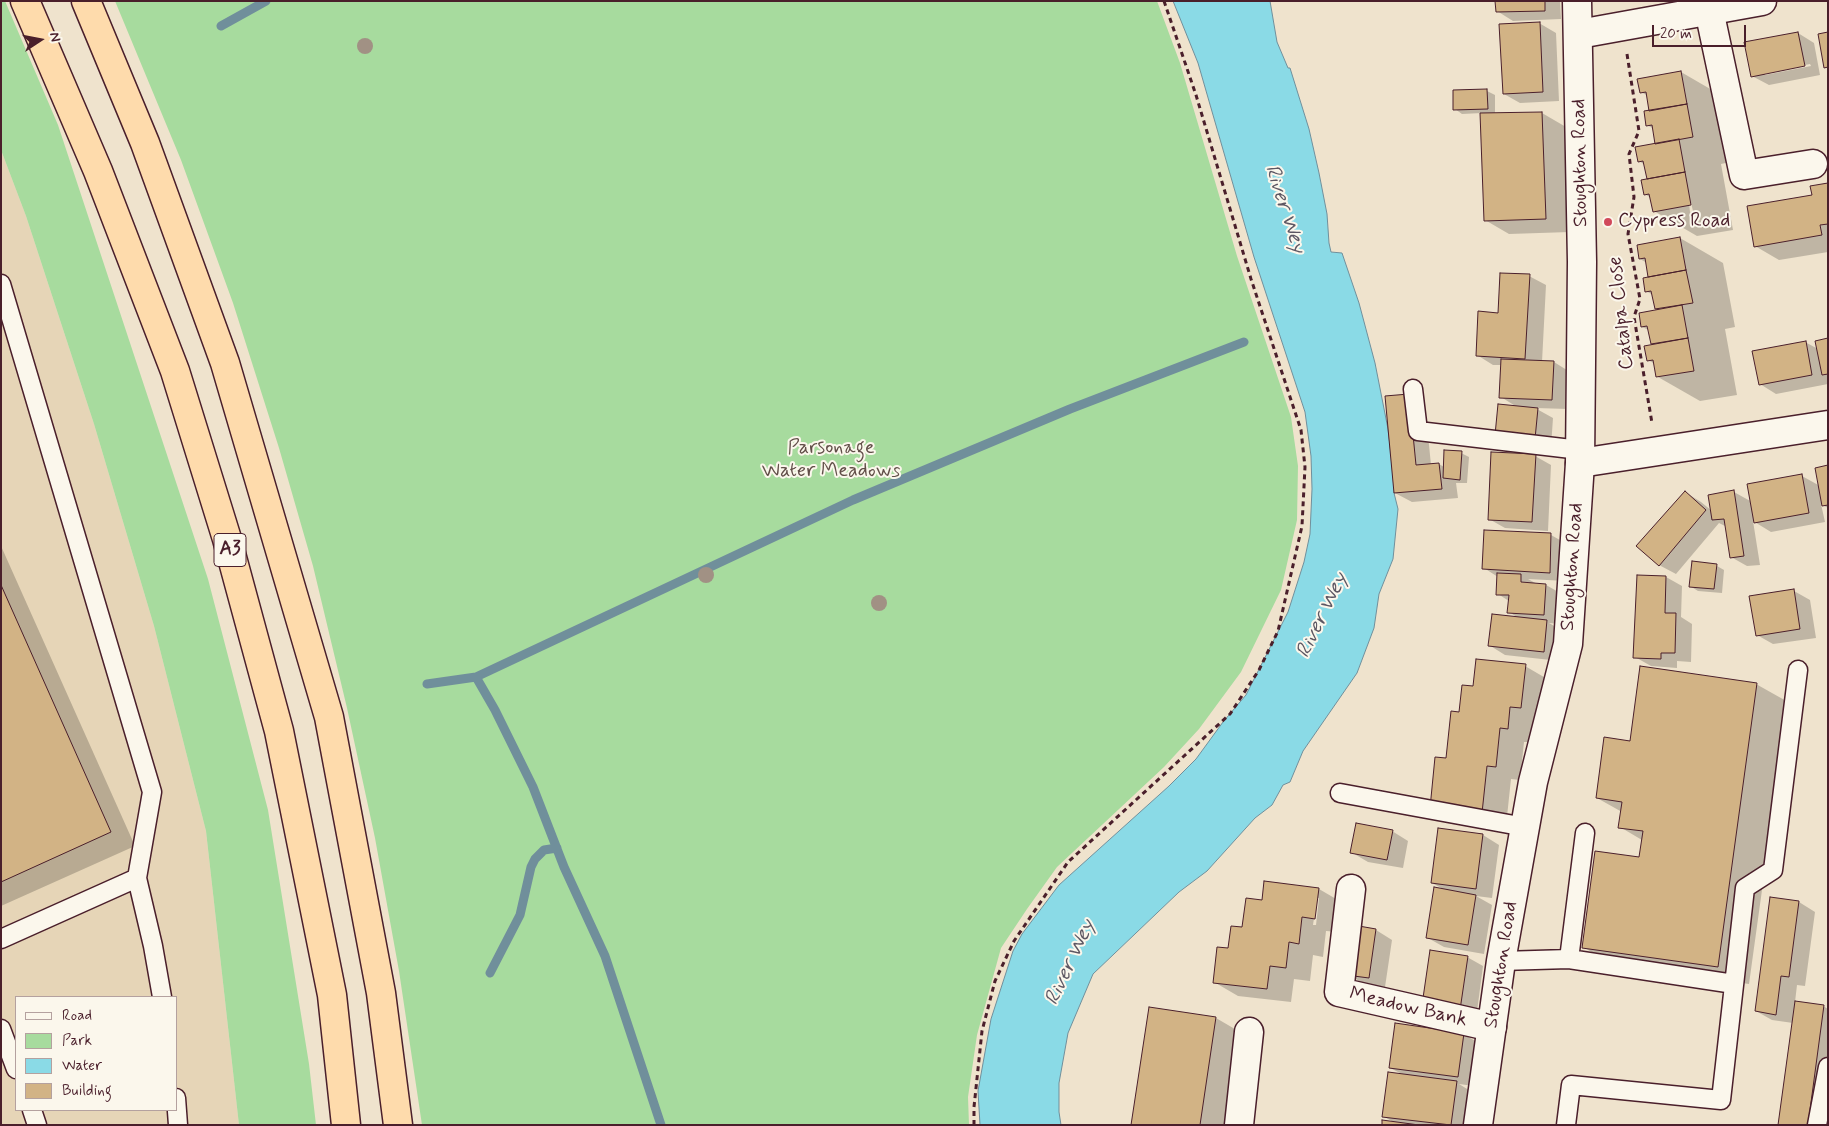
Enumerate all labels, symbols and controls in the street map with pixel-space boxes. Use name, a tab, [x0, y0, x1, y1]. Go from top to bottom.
north arrow	[15, 15, 65, 65]
scale bar	[1654, 15, 1748, 47]
text: 20 m	[1660, 24, 1692, 44]
text: N	[45, 31, 64, 43]
street label: Stoughton Road	[1568, 99, 1594, 227]
water label: River Wey	[1258, 162, 1310, 256]
place label: Cypress Road	[1618, 210, 1730, 234]
marker: Cypress Road	[1602, 216, 1614, 228]
street label: Catalpa Close	[1604, 255, 1640, 371]
park label: Parsonage Water Meadows	[762, 437, 900, 484]
street label: Stoughton Road	[1557, 502, 1589, 632]
road number: A3	[214, 534, 246, 566]
water label: River Wey	[1292, 569, 1354, 663]
street label: Stoughton Road	[1480, 900, 1524, 1030]
water label: River Wey	[1040, 916, 1102, 1010]
street label: Meadow Bank	[1347, 983, 1469, 1033]
legend	[15, 996, 178, 1111]
text: Road	[62, 1006, 92, 1026]
text: Park	[62, 1031, 92, 1051]
text: Water	[62, 1056, 102, 1076]
text: Building	[62, 1081, 112, 1101]

